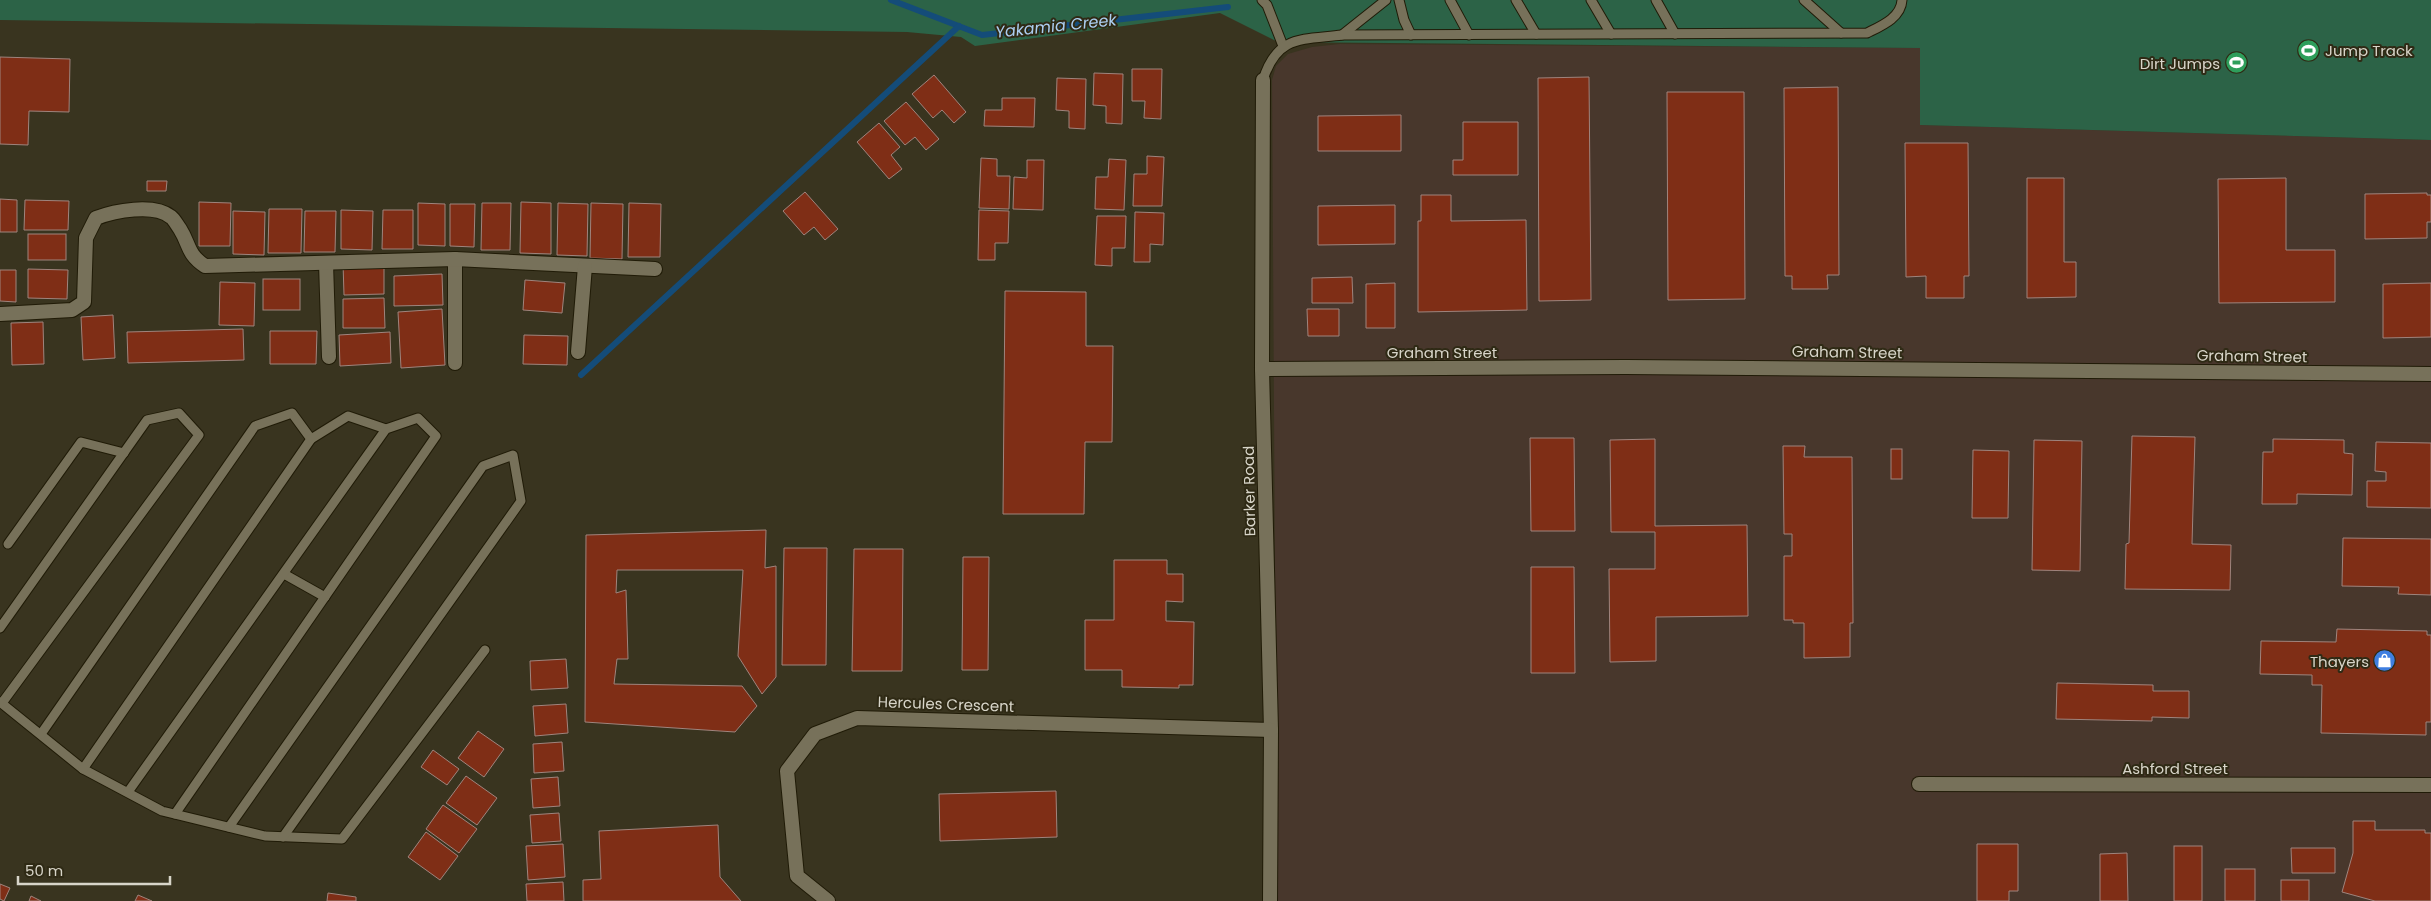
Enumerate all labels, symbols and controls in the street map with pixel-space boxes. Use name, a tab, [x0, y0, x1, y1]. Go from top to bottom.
water label: Yakamia Creek	[994, 8, 1118, 44]
sports icon: Jump Track	[2297, 38, 2321, 62]
place label: Jump Track	[2325, 40, 2413, 61]
sports icon: Dirt Jumps	[2224, 51, 2248, 75]
place label: Dirt Jumps	[2140, 53, 2220, 74]
street label: Graham Street	[1792, 341, 1902, 363]
street label: Graham Street	[1387, 342, 1497, 363]
street label: Graham Street	[2197, 345, 2307, 367]
street label: Barker Road	[1238, 446, 1260, 536]
shop icon: Thayers	[2373, 649, 2397, 673]
place label: Thayers	[2310, 651, 2369, 672]
street label: Hercules Crescent	[877, 691, 1015, 717]
street label: Ashford Street	[2122, 758, 2228, 779]
scale bar	[18, 854, 170, 886]
text: 50 m	[25, 860, 63, 881]

